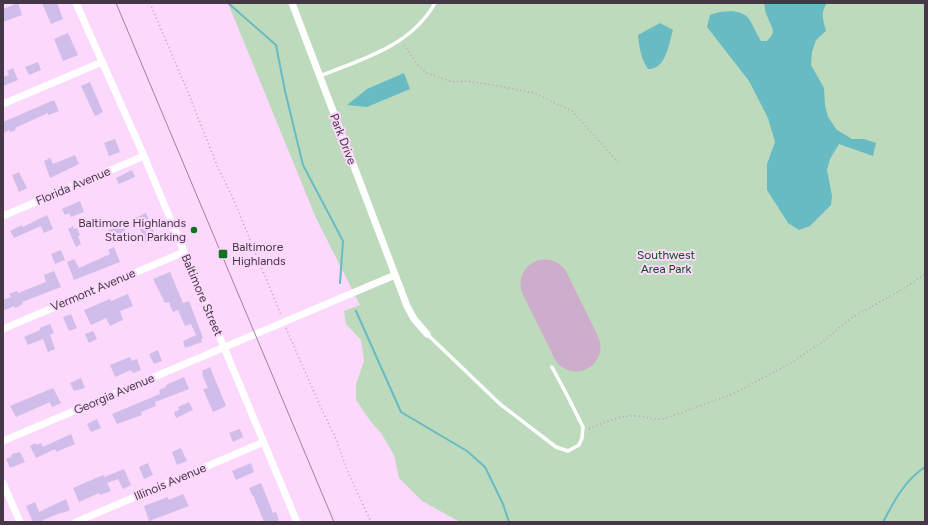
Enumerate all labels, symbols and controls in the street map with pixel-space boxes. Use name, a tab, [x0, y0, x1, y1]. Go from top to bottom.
street label: Park Drive	[327, 111, 359, 167]
street label: Florida Avenue	[34, 164, 113, 208]
place label: Baltimore Highlands Station Parking	[78, 216, 186, 244]
marker: Baltimore Highlands Station Parking	[189, 225, 199, 235]
place label: Baltimore Highlands	[232, 240, 286, 268]
marker: Baltimore Highlands	[217, 248, 229, 260]
park label: Southwest Area Park	[637, 248, 696, 276]
street label: Baltimore Street	[178, 252, 226, 339]
street label: Vermont Avenue	[49, 266, 138, 314]
street label: Georgia Avenue	[72, 371, 157, 417]
street label: Illinois Avenue	[132, 460, 209, 503]

